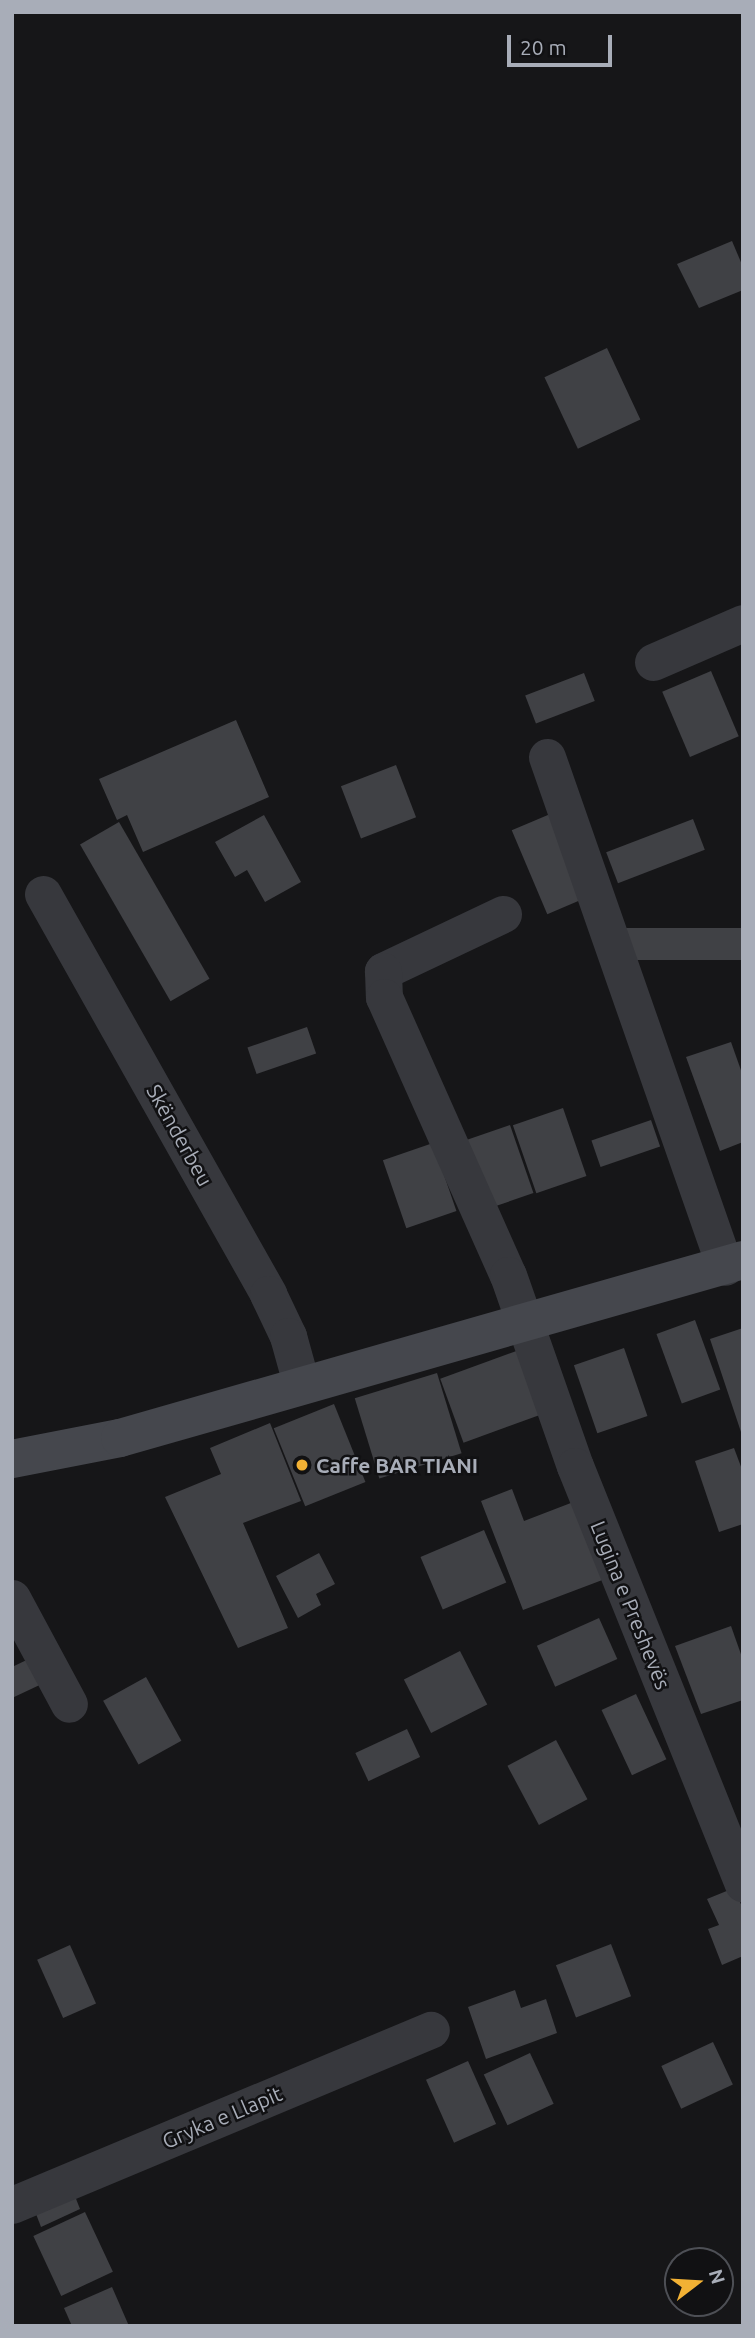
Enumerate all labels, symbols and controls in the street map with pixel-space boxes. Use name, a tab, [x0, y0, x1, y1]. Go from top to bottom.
scale bar	[510, 21, 615, 65]
text: 20 m	[520, 35, 567, 59]
street label: Skënderbeu	[142, 1080, 218, 1190]
place label: Caffe BAR TIANI	[316, 1452, 478, 1478]
marker: Caffe BAR TIANI	[294, 1457, 310, 1473]
street label: Lugina e Preshevës	[586, 1517, 676, 1693]
street label: Gryka e Llapit	[158, 2080, 286, 2154]
north arrow	[664, 2247, 734, 2317]
text: N	[705, 2266, 730, 2286]

